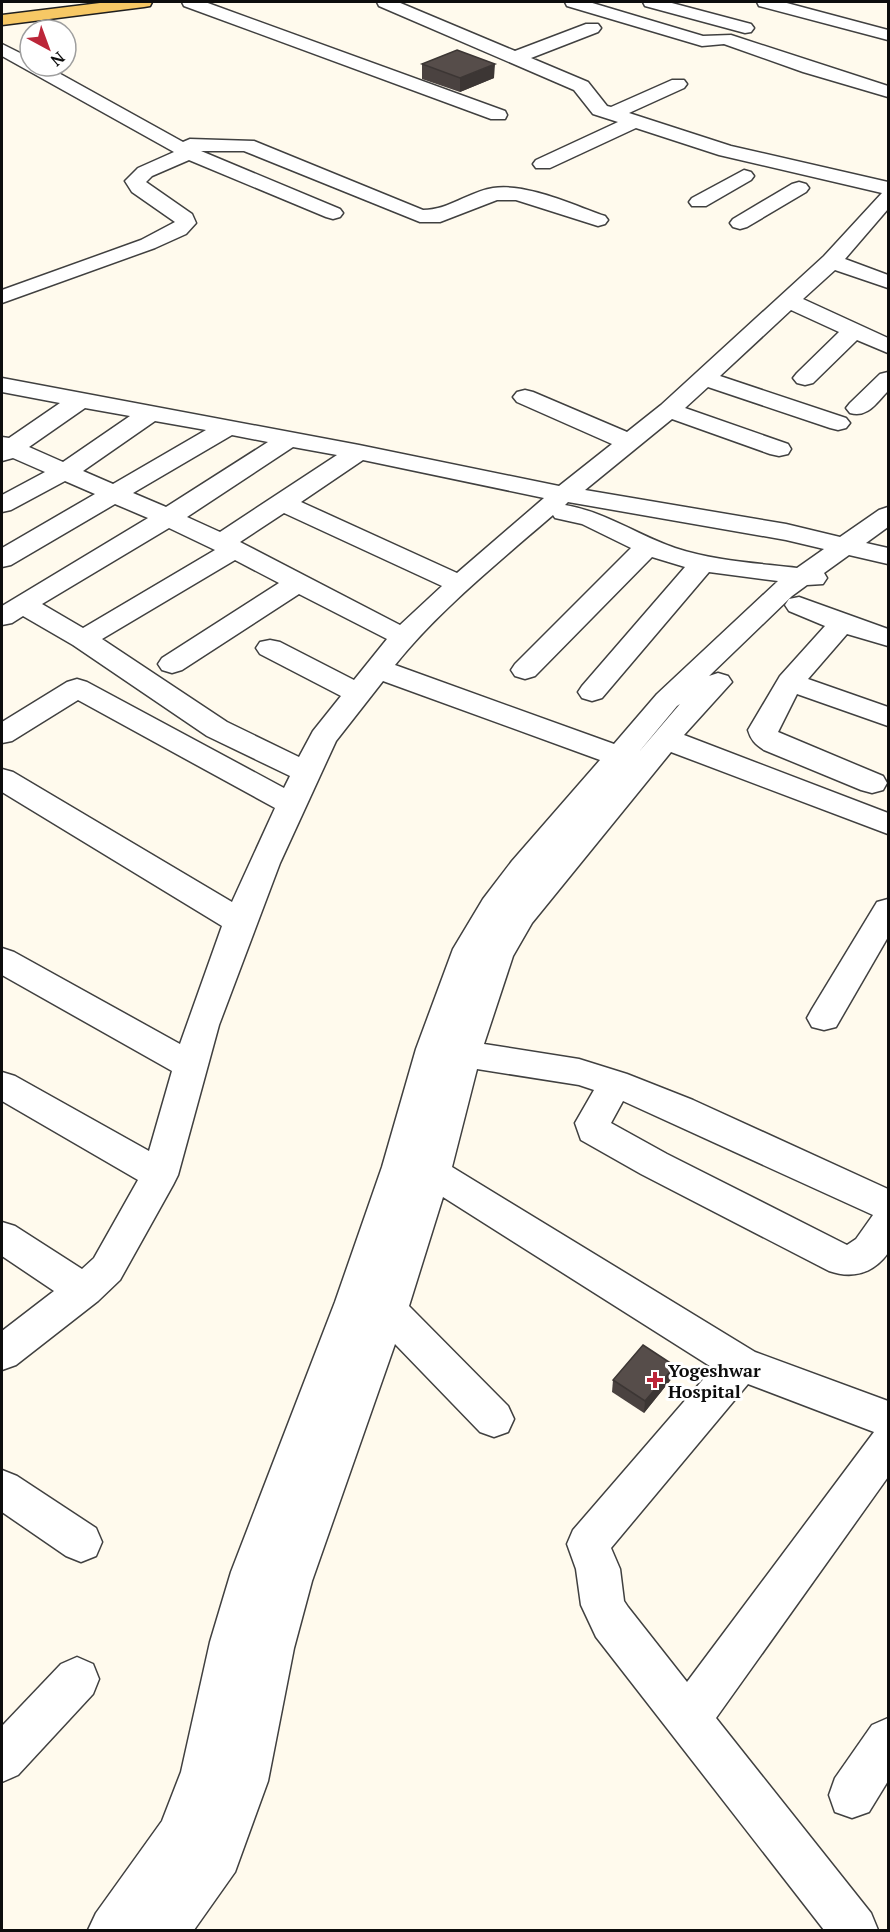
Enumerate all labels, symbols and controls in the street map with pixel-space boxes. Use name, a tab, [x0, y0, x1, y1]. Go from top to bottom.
north arrow	[18, 18, 78, 78]
text: N	[46, 47, 70, 72]
place label: Yogeshwar Hospital	[668, 1358, 761, 1403]
marker: Yogeshwar Hospital	[646, 1371, 664, 1389]

